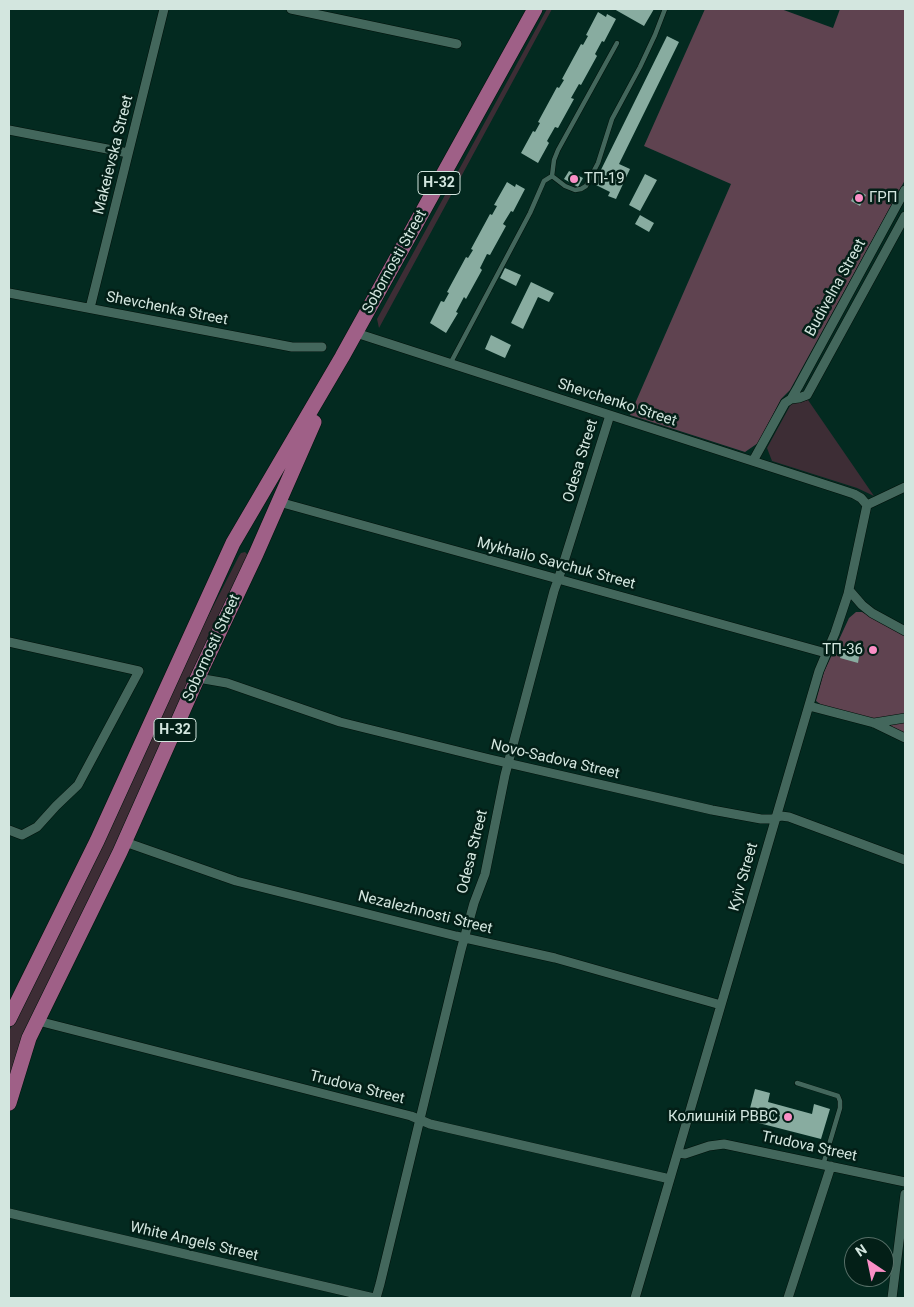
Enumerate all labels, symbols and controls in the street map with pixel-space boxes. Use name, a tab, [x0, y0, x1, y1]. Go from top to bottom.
street label: Makeievska Street	[90, 94, 138, 216]
place label: ТП-19	[584, 170, 625, 188]
road number: Н-32	[418, 172, 460, 194]
marker: ТП-19	[568, 173, 580, 185]
place label: ГРП	[869, 189, 898, 207]
marker: ГРП	[853, 192, 865, 204]
street label: Sobornosti Street	[359, 207, 431, 317]
street label: Budivelna Street	[802, 236, 870, 340]
street label: Shevchenka Street	[105, 288, 229, 330]
street label: Shevchenko Street	[555, 375, 679, 431]
street label: Odesa Street	[560, 417, 602, 505]
street label: Mykhailo Savchuk Street	[475, 534, 637, 594]
street label: Sobornosti Street	[179, 592, 245, 704]
place label: ТП-36	[822, 641, 863, 659]
marker: ТП-36	[867, 644, 879, 656]
road number: Н-32	[154, 718, 196, 742]
street label: Novo-Sadova Street	[489, 736, 621, 784]
street label: Odesa Street	[454, 808, 492, 896]
street label: Kyiv Street	[726, 841, 762, 913]
street label: Nezalezhnosti Street	[356, 888, 494, 938]
street label: Trudova Street	[308, 1068, 406, 1108]
place label: Колишній РВВС	[668, 1108, 778, 1126]
marker: Колишній РВВС	[782, 1111, 794, 1123]
street label: Trudova Street	[760, 1128, 858, 1166]
street label: White Angels Street	[128, 1219, 260, 1265]
north arrow	[844, 1237, 894, 1287]
text: N	[853, 1241, 870, 1260]

